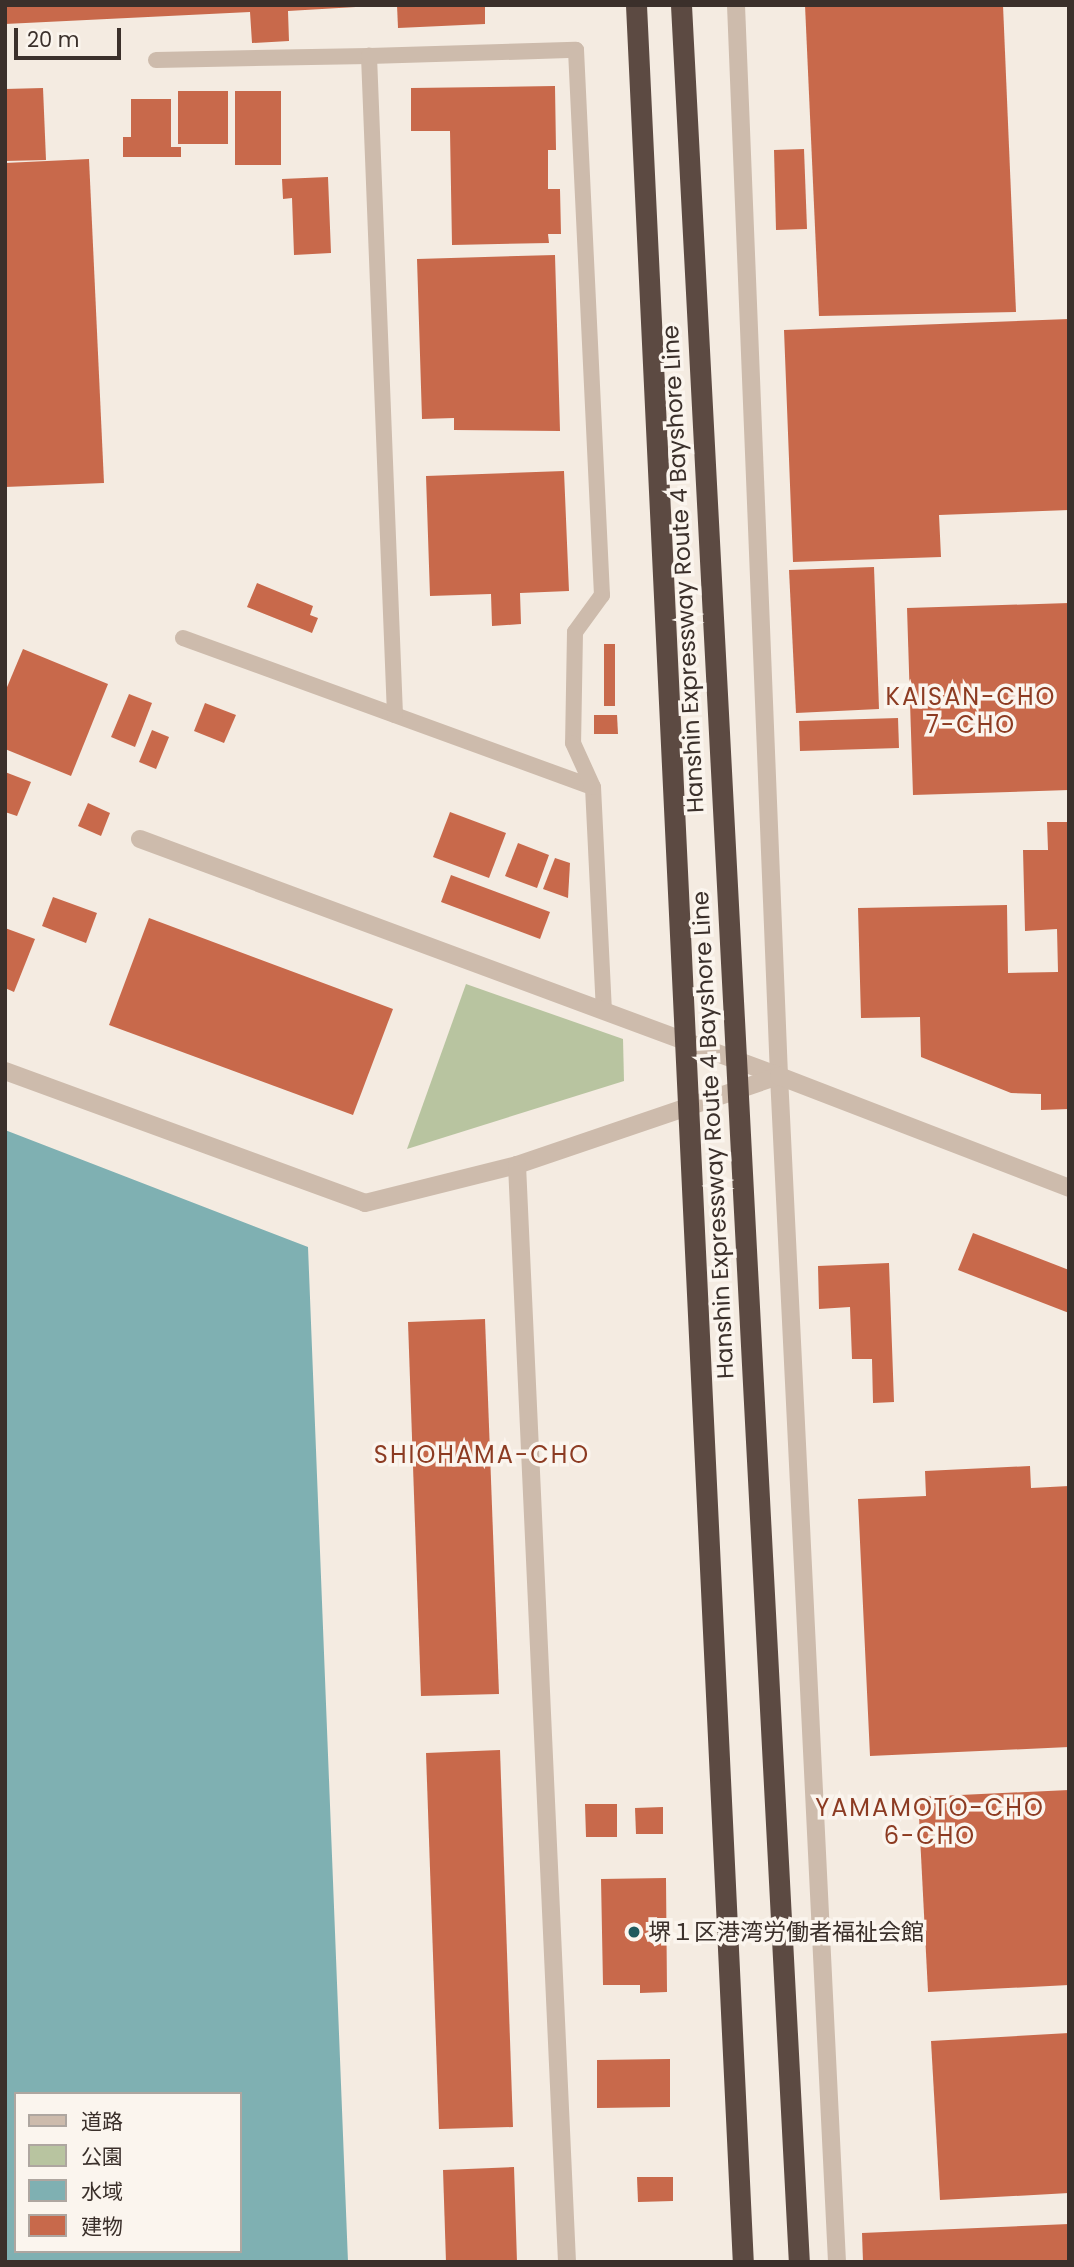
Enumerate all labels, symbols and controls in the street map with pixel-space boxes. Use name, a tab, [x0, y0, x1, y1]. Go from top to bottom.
scale bar	[18, 14, 124, 58]
text: 20 m	[27, 25, 80, 54]
street label: Hanshin Expressway Route 4 Bayshore Line	[656, 324, 710, 814]
district label: KAISAN-CHO 7-CHO	[887, 683, 1055, 739]
street label: Hanshin Expressway Route 4 Bayshore Line	[686, 890, 740, 1380]
district label: SHIOHAMA-CHO	[375, 1441, 589, 1469]
district label: YAMAMOTO-CHO 6-CHO	[817, 1794, 1043, 1850]
place label: 堺１区港湾労働者福祉会館	[648, 1918, 924, 1946]
marker: 堺１区港湾労働者福祉会館	[626, 1924, 642, 1940]
legend	[14, 2092, 242, 2253]
text: 道路	[81, 2107, 123, 2136]
text: 公園	[81, 2142, 123, 2171]
text: 水域	[81, 2177, 123, 2206]
text: 建物	[81, 2212, 123, 2241]

